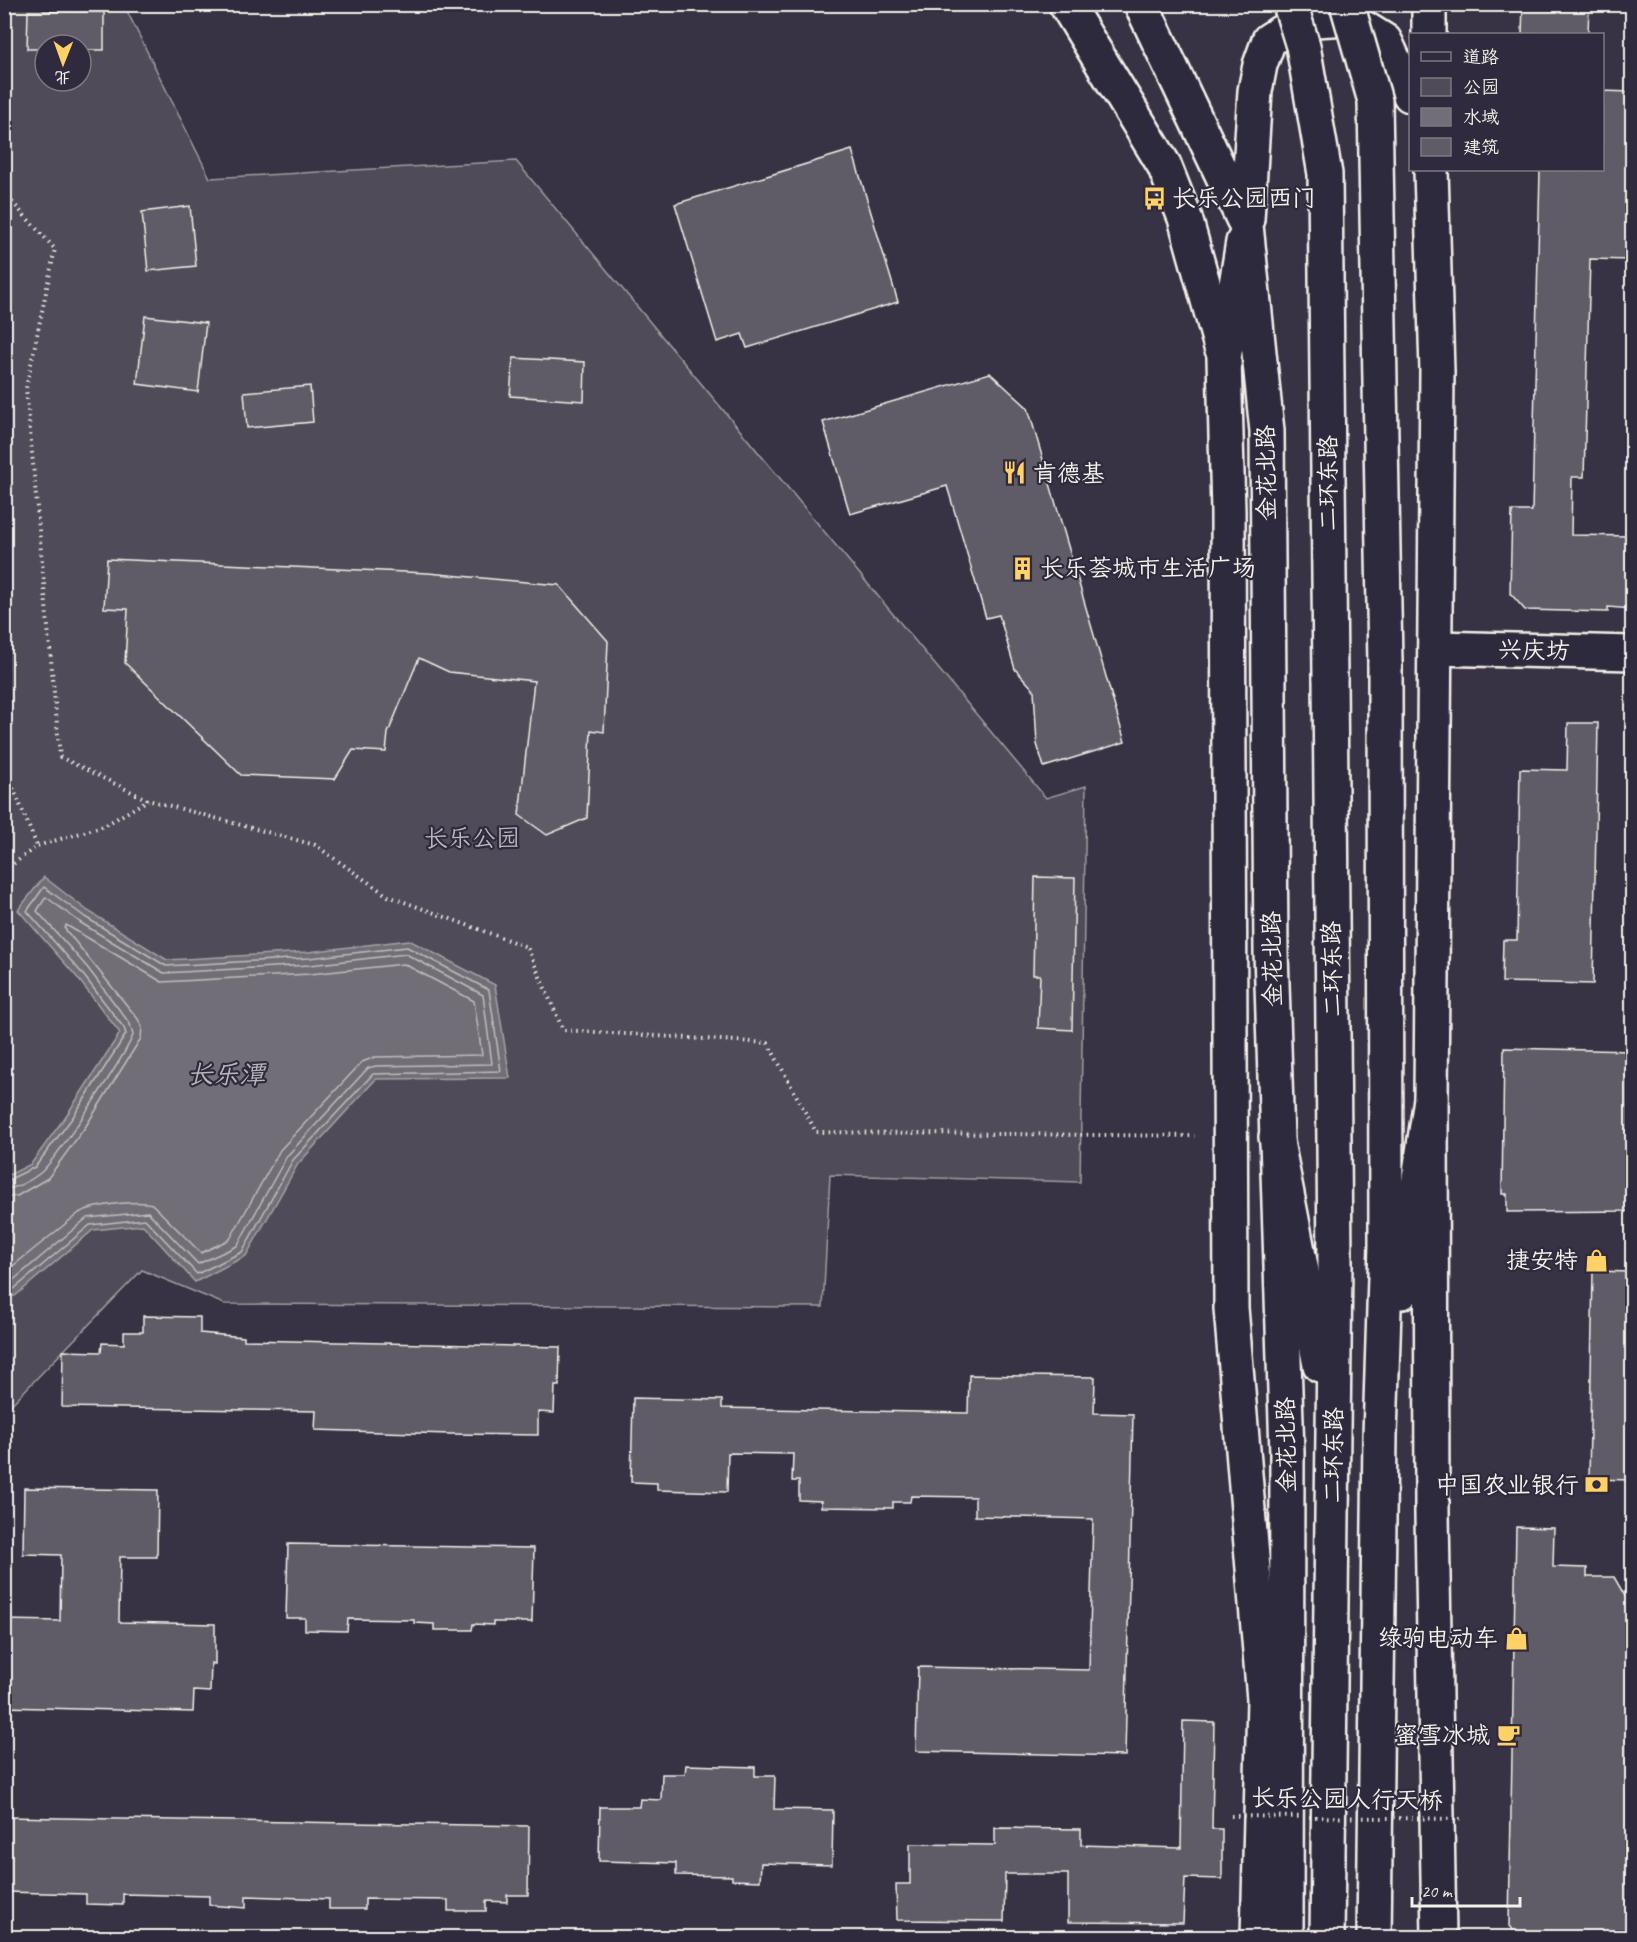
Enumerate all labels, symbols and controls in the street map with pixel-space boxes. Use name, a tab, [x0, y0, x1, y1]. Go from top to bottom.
north arrow	[33, 33, 93, 93]
legend	[1409, 33, 1604, 171]
text: 道路	[1463, 46, 1499, 68]
text: 北	[55, 67, 71, 87]
text: 公园	[1463, 76, 1499, 98]
text: 水域	[1463, 106, 1499, 128]
text: 建筑	[1463, 136, 1499, 158]
place label: 长乐公园西门	[1172, 183, 1316, 213]
bus stop icon: 长乐公园西门	[1141, 185, 1167, 211]
street label: 金花北路	[1250, 425, 1282, 521]
street label: 二环东路	[1313, 435, 1343, 531]
place label: 肯德基	[1033, 458, 1105, 488]
restaurant icon: 肯德基	[1002, 460, 1028, 486]
place label: 长乐荟城市生活广场	[1040, 553, 1256, 583]
building icon: 长乐荟城市生活广场	[1009, 555, 1035, 581]
street label: 兴庆坊	[1498, 634, 1570, 666]
park label: 长乐公园	[424, 823, 520, 853]
street label: 金花北路	[1256, 911, 1288, 1007]
street label: 二环东路	[1316, 921, 1348, 1017]
water label: 长乐潭	[187, 1058, 267, 1091]
place label: 捷安特	[1506, 1245, 1578, 1275]
shop icon: 捷安特	[1583, 1247, 1609, 1273]
street label: 金花北路	[1270, 1397, 1302, 1493]
street label: 二环东路	[1317, 1407, 1349, 1503]
place label: 中国农业银行	[1435, 1470, 1579, 1500]
bank icon: 中国农业银行	[1584, 1472, 1610, 1498]
place label: 绿驹电动车	[1378, 1623, 1498, 1653]
shop icon: 绿驹电动车	[1503, 1625, 1529, 1651]
place label: 蜜雪冰城	[1394, 1720, 1490, 1750]
cafe icon: 蜜雪冰城	[1495, 1722, 1521, 1748]
street label: 长乐公园人行天桥	[1251, 1782, 1443, 1816]
scale bar	[1412, 1870, 1520, 1908]
text: 20 m	[1421, 1880, 1454, 1902]

